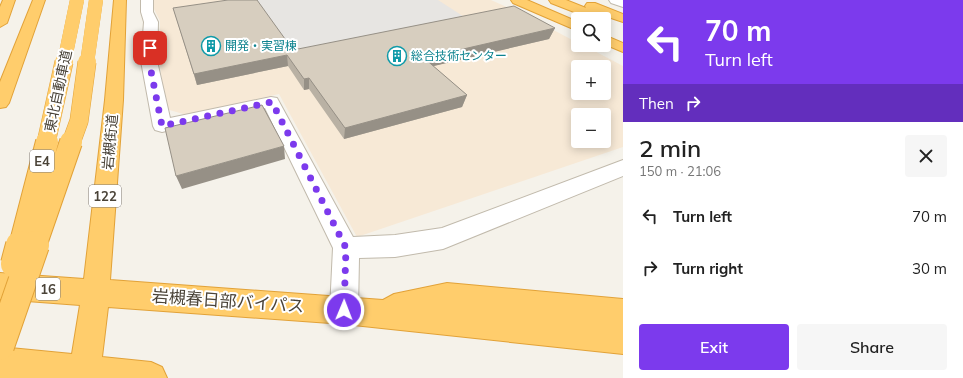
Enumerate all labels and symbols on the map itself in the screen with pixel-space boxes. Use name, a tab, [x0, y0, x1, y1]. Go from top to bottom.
pin	[133, 31, 167, 65]
building icon: 開発・実習棟	[200, 35, 222, 57]
place label: 開発・実習棟	[225, 38, 297, 53]
building icon: 総合技術センター	[386, 45, 408, 67]
street label: 東北自動車道	[40, 48, 76, 134]
place label: 総合技術センター	[411, 48, 507, 63]
street label: 岩槻街道	[99, 113, 121, 171]
road number: E4	[30, 150, 54, 172]
road number: 122	[89, 185, 121, 207]
road number: 16	[36, 278, 60, 300]
street label: 岩槻春日部バイパス	[151, 285, 305, 316]
position arrow	[323, 289, 365, 331]

